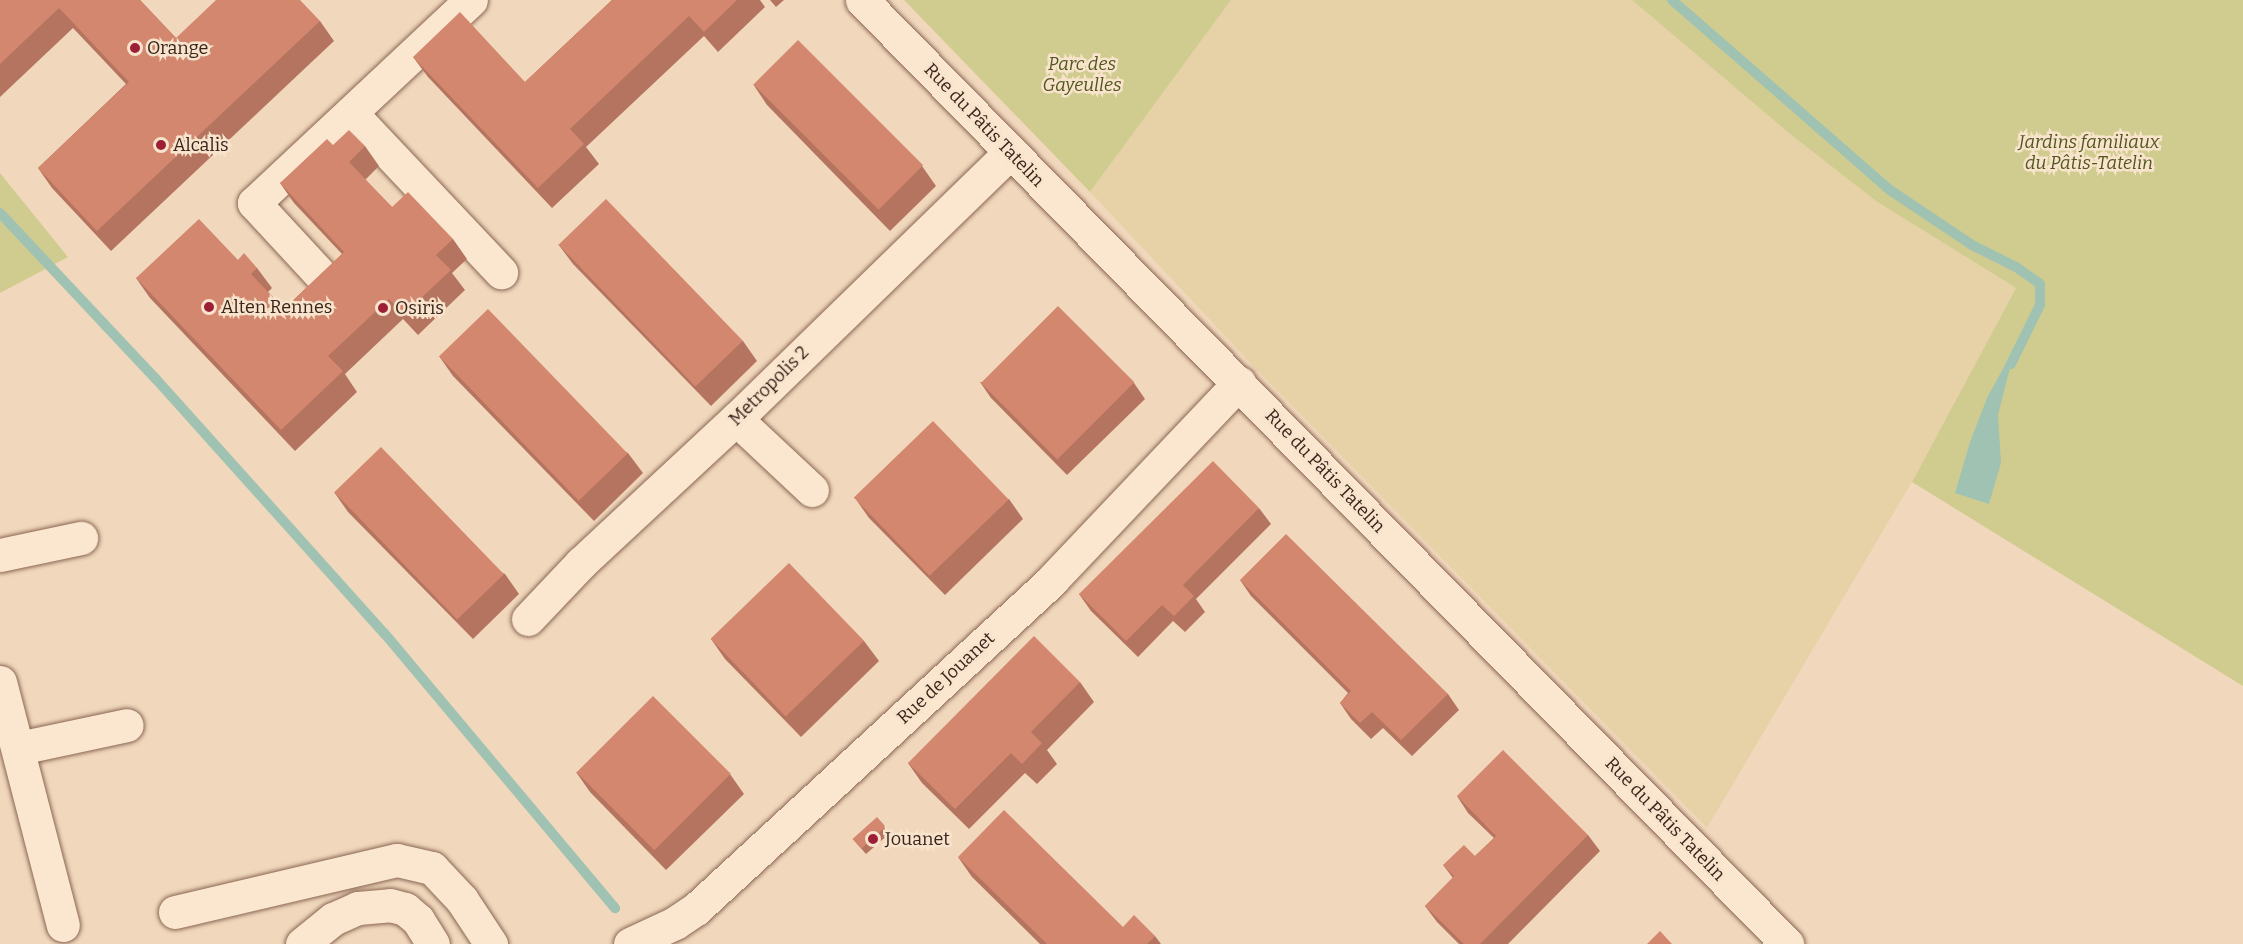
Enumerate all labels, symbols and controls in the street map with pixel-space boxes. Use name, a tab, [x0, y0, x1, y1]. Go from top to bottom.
place label: Orange	[147, 37, 208, 59]
marker: Orange	[128, 41, 142, 55]
park label: Parc des Gayeulles	[1042, 54, 1122, 97]
street label: Rue du Pâtis Tatelin	[920, 59, 1048, 191]
park label: Jardins familiaux du Pâtis-Tatelin	[2019, 132, 2159, 174]
place label: Alcalis	[173, 134, 229, 156]
marker: Alcalis	[154, 138, 168, 152]
place label: Alten Rennes	[221, 296, 332, 318]
place label: Osiris	[395, 297, 444, 319]
marker: Alten Rennes	[202, 300, 216, 314]
marker: Osiris	[376, 301, 390, 315]
street label: Metropolis 2	[725, 342, 813, 430]
street label: Rue du Pâtis Tatelin	[1261, 405, 1389, 537]
street label: Rue de Jouanet	[893, 627, 999, 729]
street label: Rue du Pâtis Tatelin	[1601, 753, 1729, 885]
place label: Jouanet	[885, 828, 950, 850]
marker: Jouanet	[866, 832, 880, 846]

